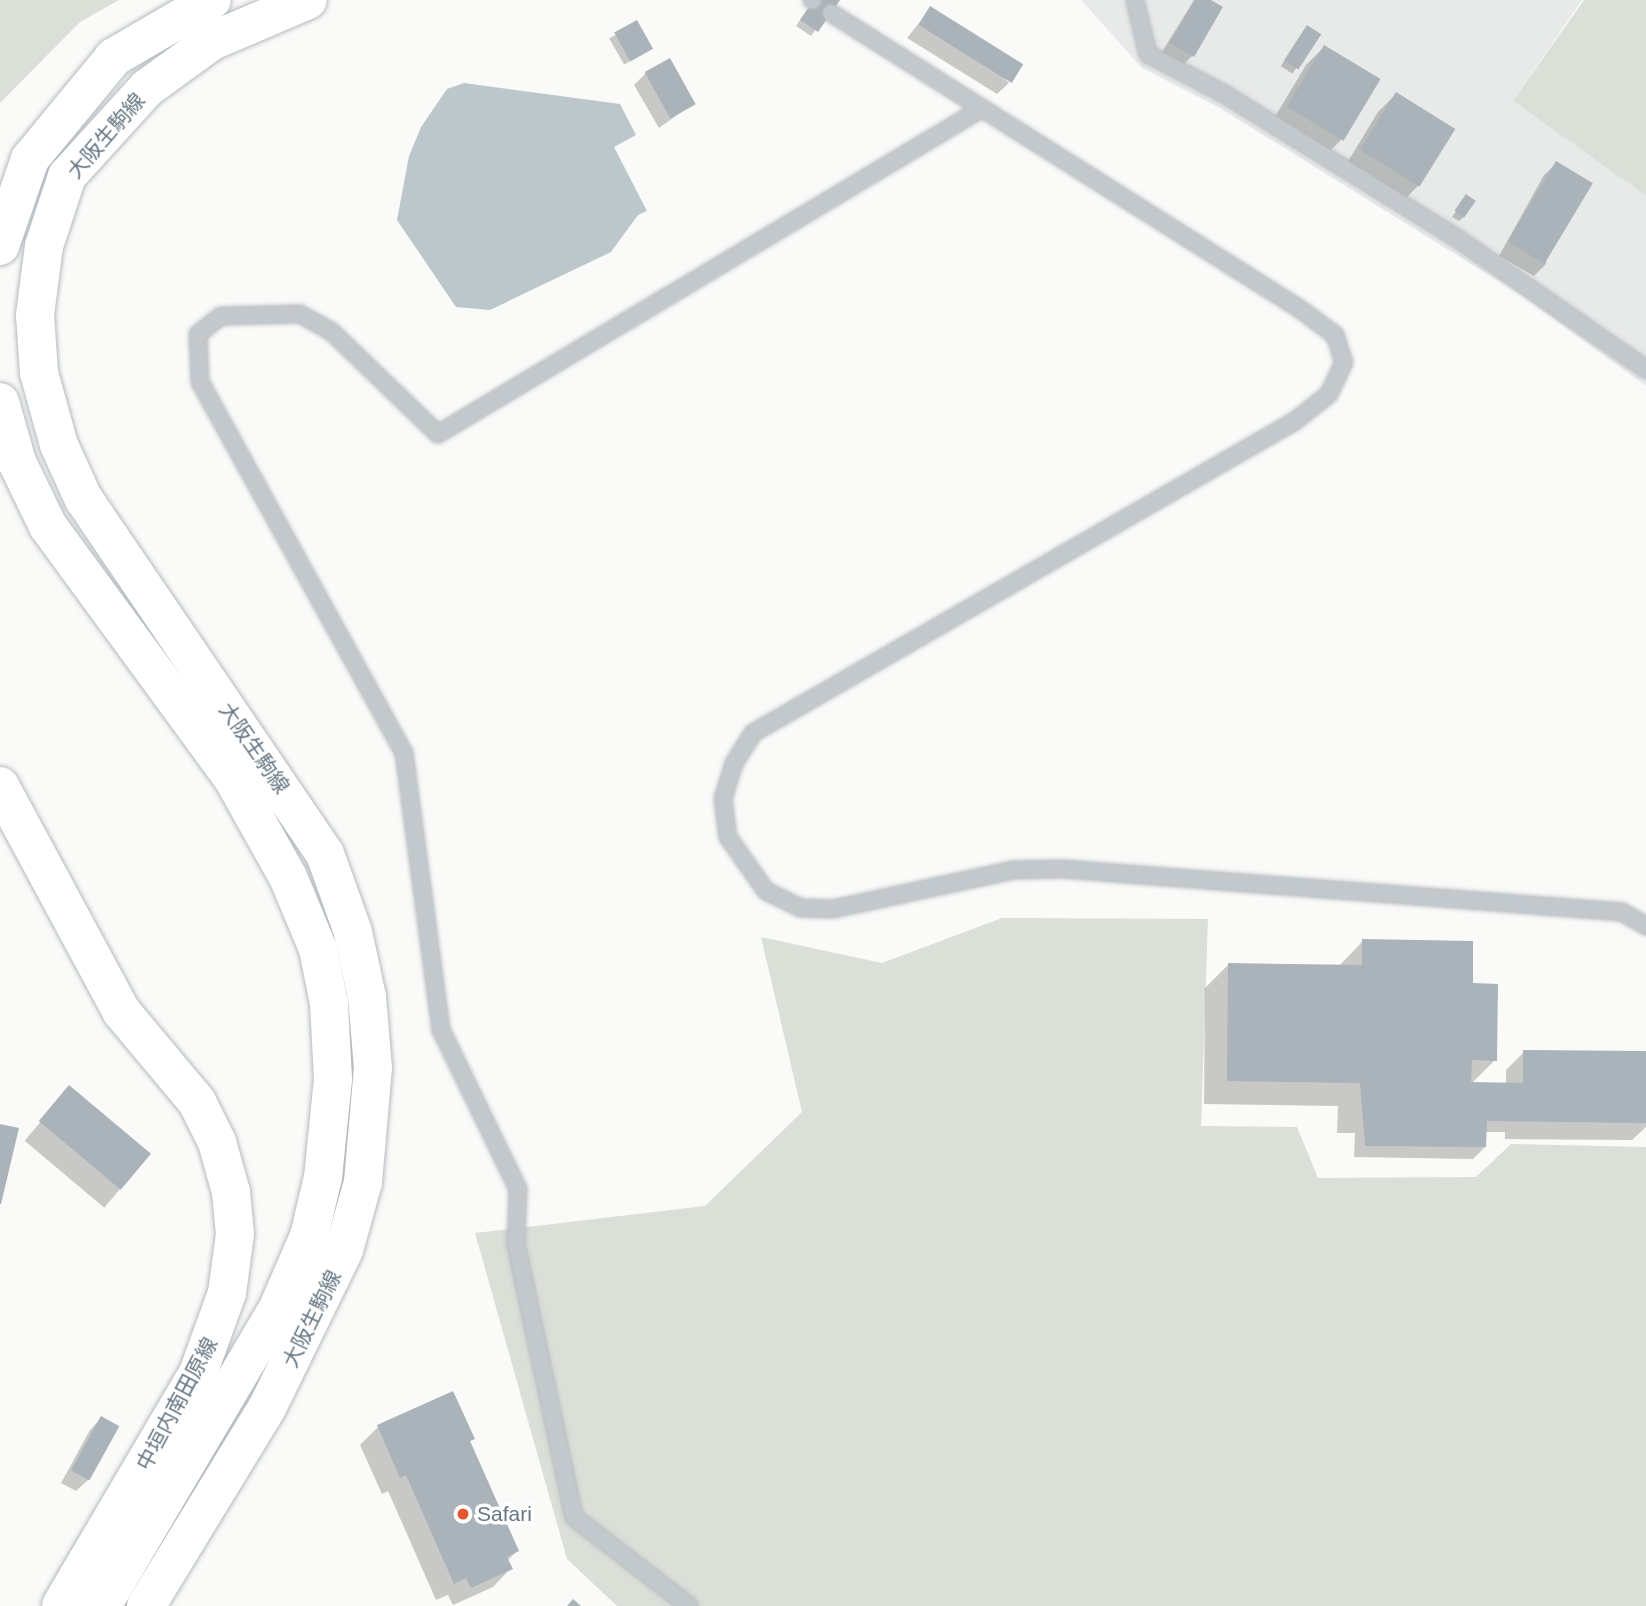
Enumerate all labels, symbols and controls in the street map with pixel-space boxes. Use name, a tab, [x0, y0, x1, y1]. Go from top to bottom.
street label: 大阪生駒線	[62, 88, 150, 184]
street label: 大阪生駒線	[214, 698, 294, 798]
street label: 大阪生駒線	[278, 1266, 346, 1372]
street label: 中垣内南田原線	[131, 1333, 223, 1475]
place label: Safari	[477, 1501, 532, 1527]
marker: Safari	[455, 1506, 471, 1522]

